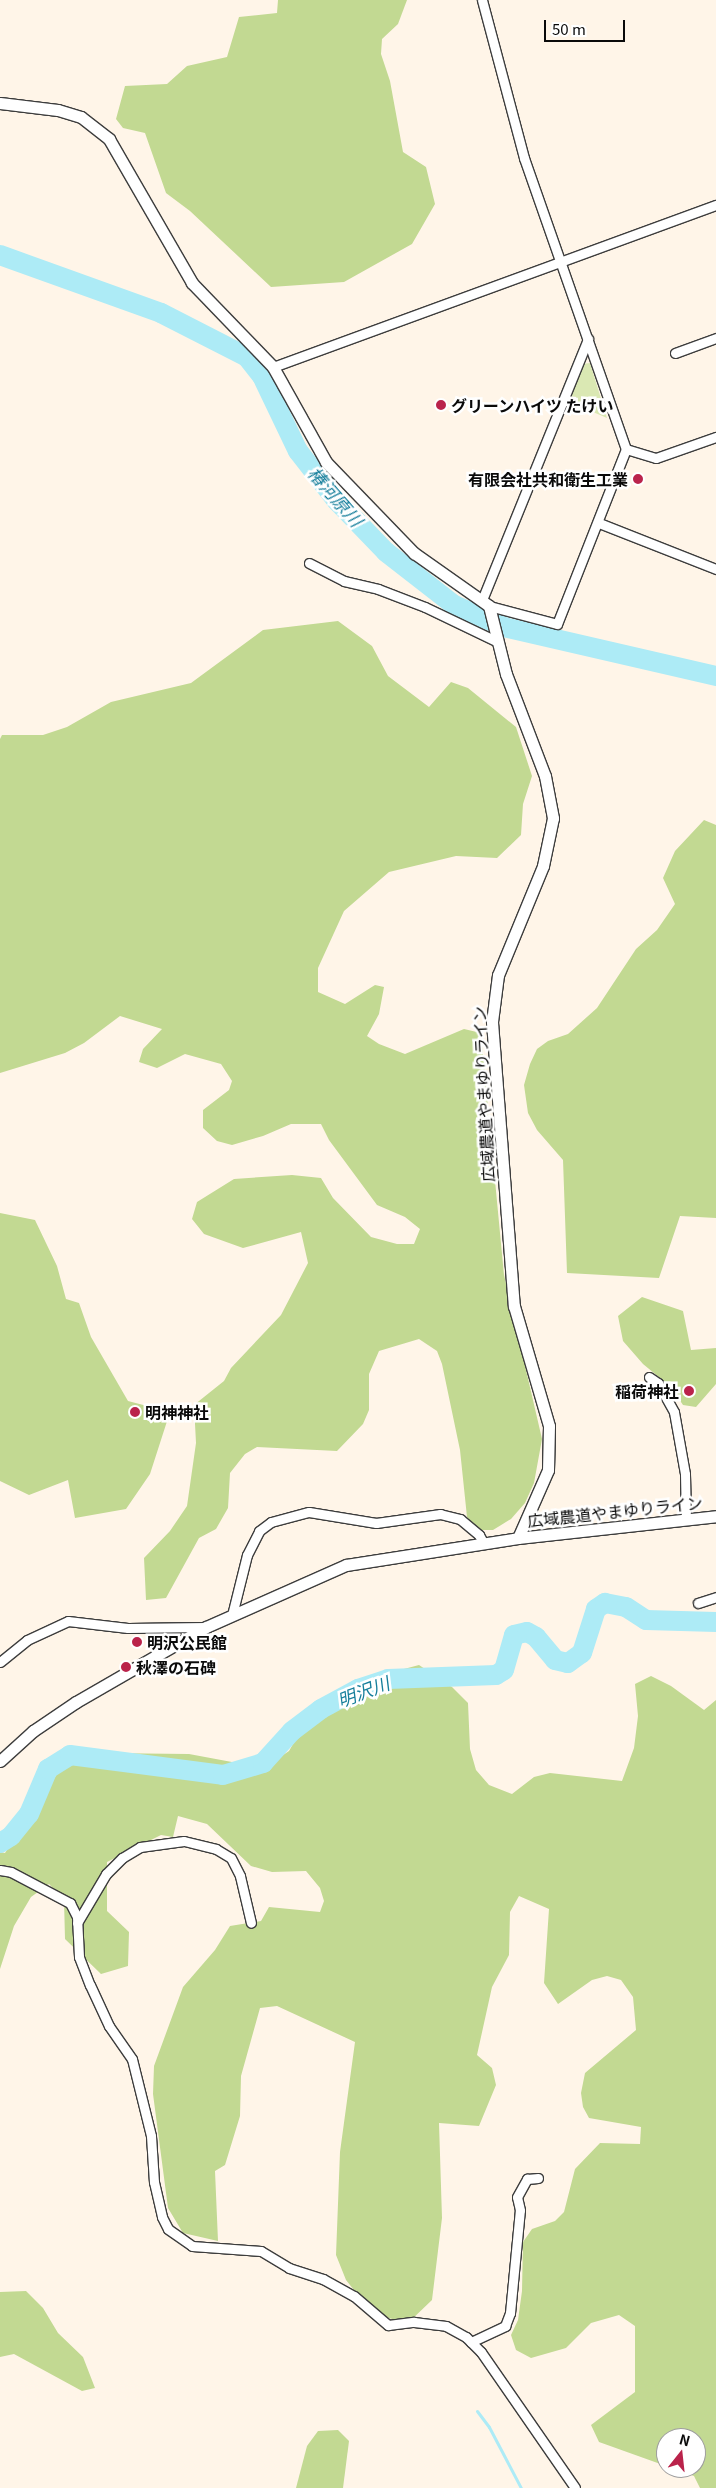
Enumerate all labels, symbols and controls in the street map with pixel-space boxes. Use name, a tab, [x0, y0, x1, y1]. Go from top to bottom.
scale bar	[546, 10, 627, 42]
text: 50 m	[552, 18, 586, 39]
place label: グリーンハイツ たけい	[451, 395, 615, 415]
marker: グリーンハイツ たけい	[435, 399, 447, 411]
water label: 椿河原川	[304, 462, 368, 530]
place label: 有限会社共和衛生工業	[468, 469, 628, 489]
marker: 有限会社共和衛生工業	[632, 473, 644, 485]
street label: 広域農道やまゆりライン	[469, 1006, 497, 1182]
place label: 稲荷神社	[615, 1381, 679, 1401]
marker: 稲荷神社	[683, 1385, 695, 1397]
place label: 明神神社	[145, 1402, 209, 1422]
marker: 明神神社	[129, 1406, 141, 1418]
street label: 広域農道やまゆりライン	[526, 1492, 704, 1530]
place label: 明沢公民館	[147, 1632, 227, 1652]
marker: 明沢公民館	[131, 1636, 143, 1648]
place label: 秋澤の石碑	[136, 1657, 216, 1677]
marker: 秋澤の石碑	[120, 1661, 132, 1673]
water label: 明沢川	[334, 1671, 392, 1711]
north arrow	[656, 2428, 706, 2478]
text: N	[677, 2428, 693, 2451]

